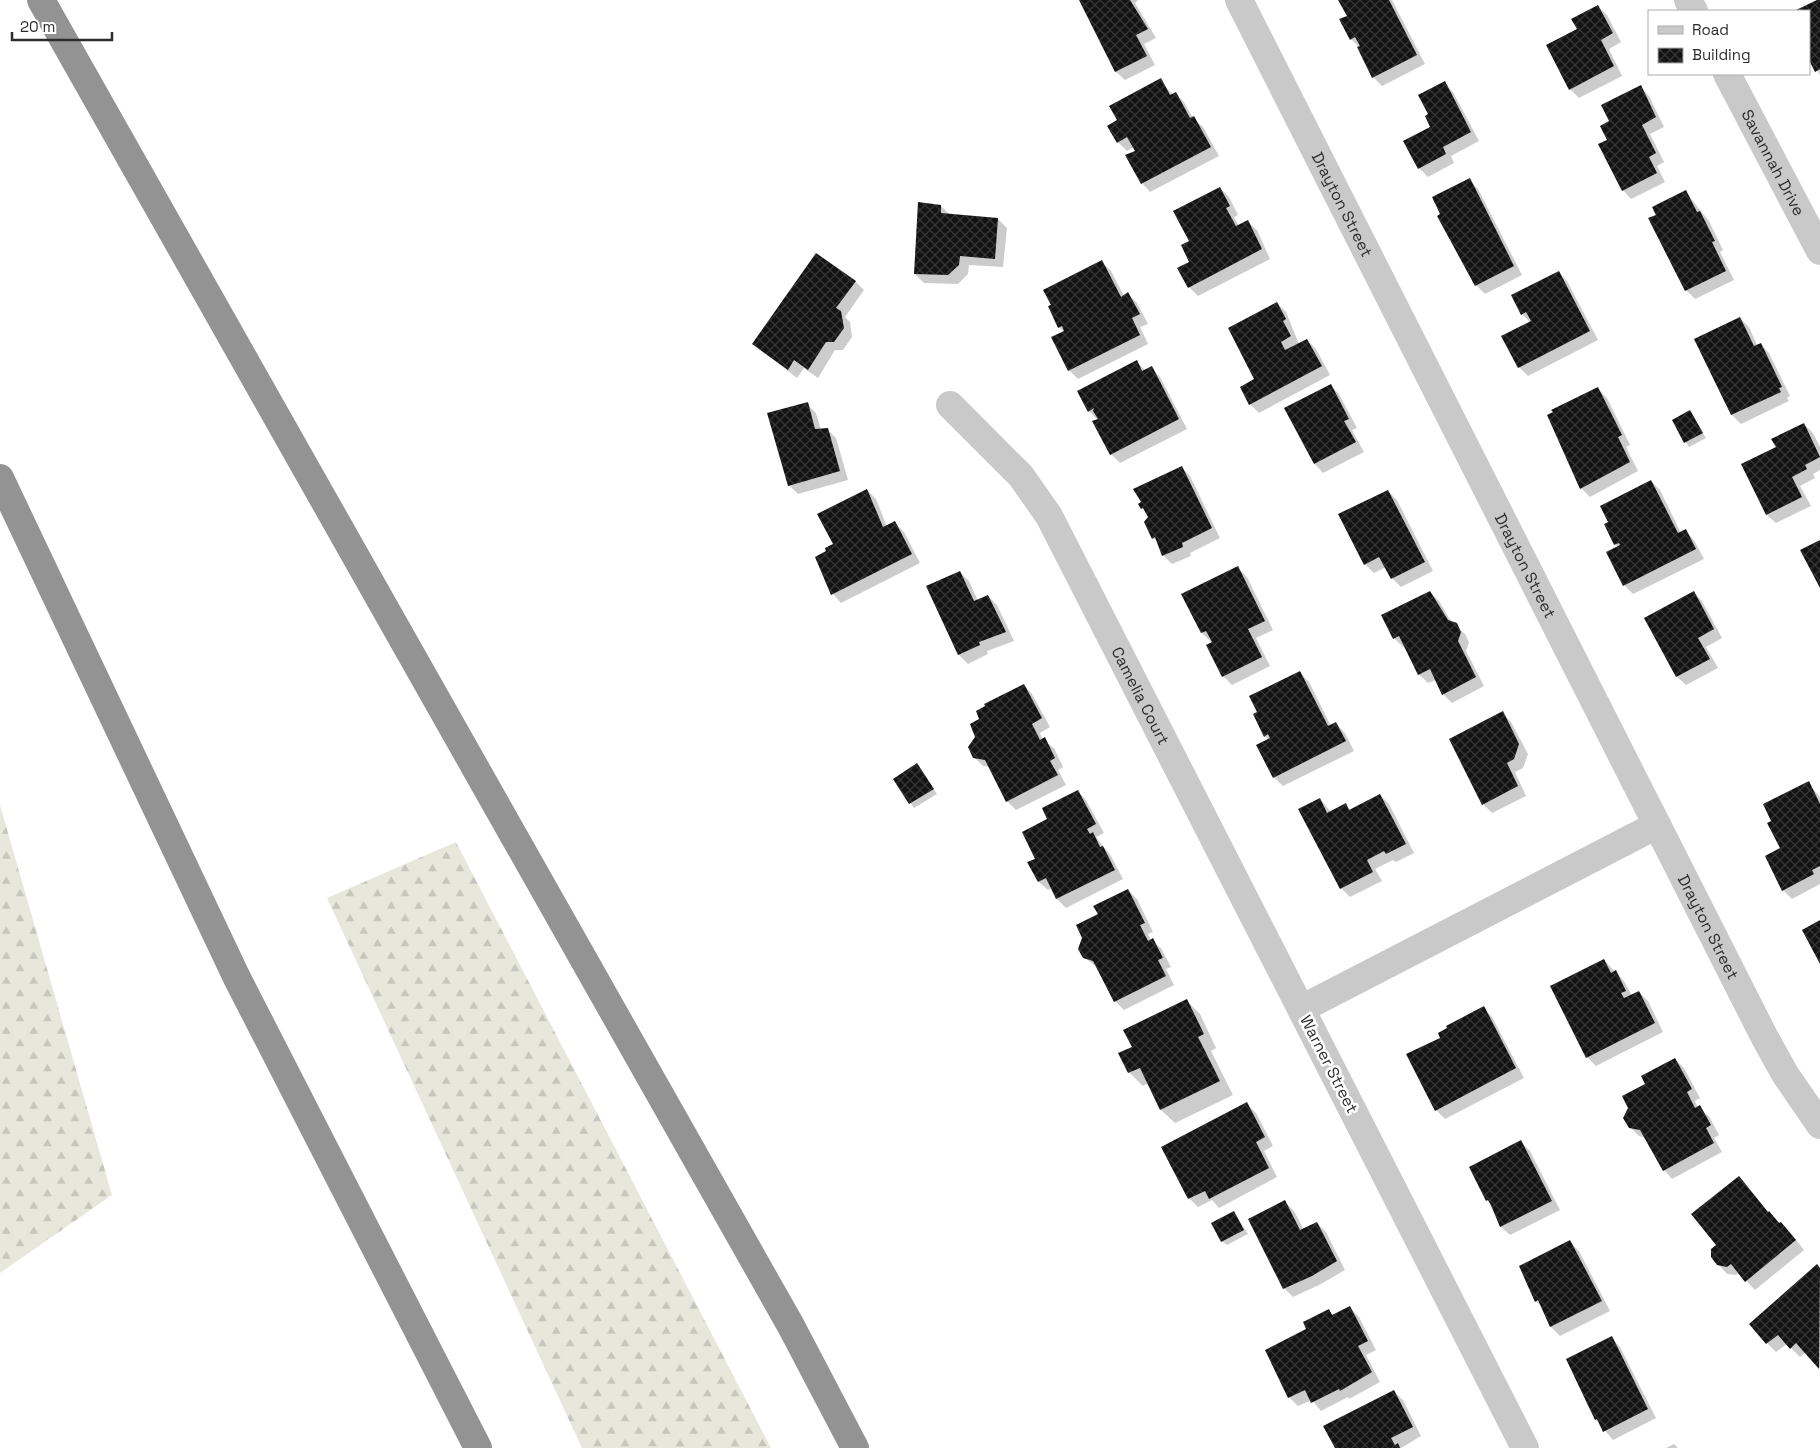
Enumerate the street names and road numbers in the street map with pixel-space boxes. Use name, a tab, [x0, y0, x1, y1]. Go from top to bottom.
street label: Savannah Drive	[1737, 106, 1810, 219]
street label: Drayton Street	[1307, 148, 1378, 260]
street label: Drayton Street	[1490, 509, 1561, 622]
street label: Camelia Court	[1107, 643, 1175, 748]
street label: Drayton Street	[1673, 871, 1744, 983]
street label: Warner Street	[1295, 1011, 1363, 1117]

